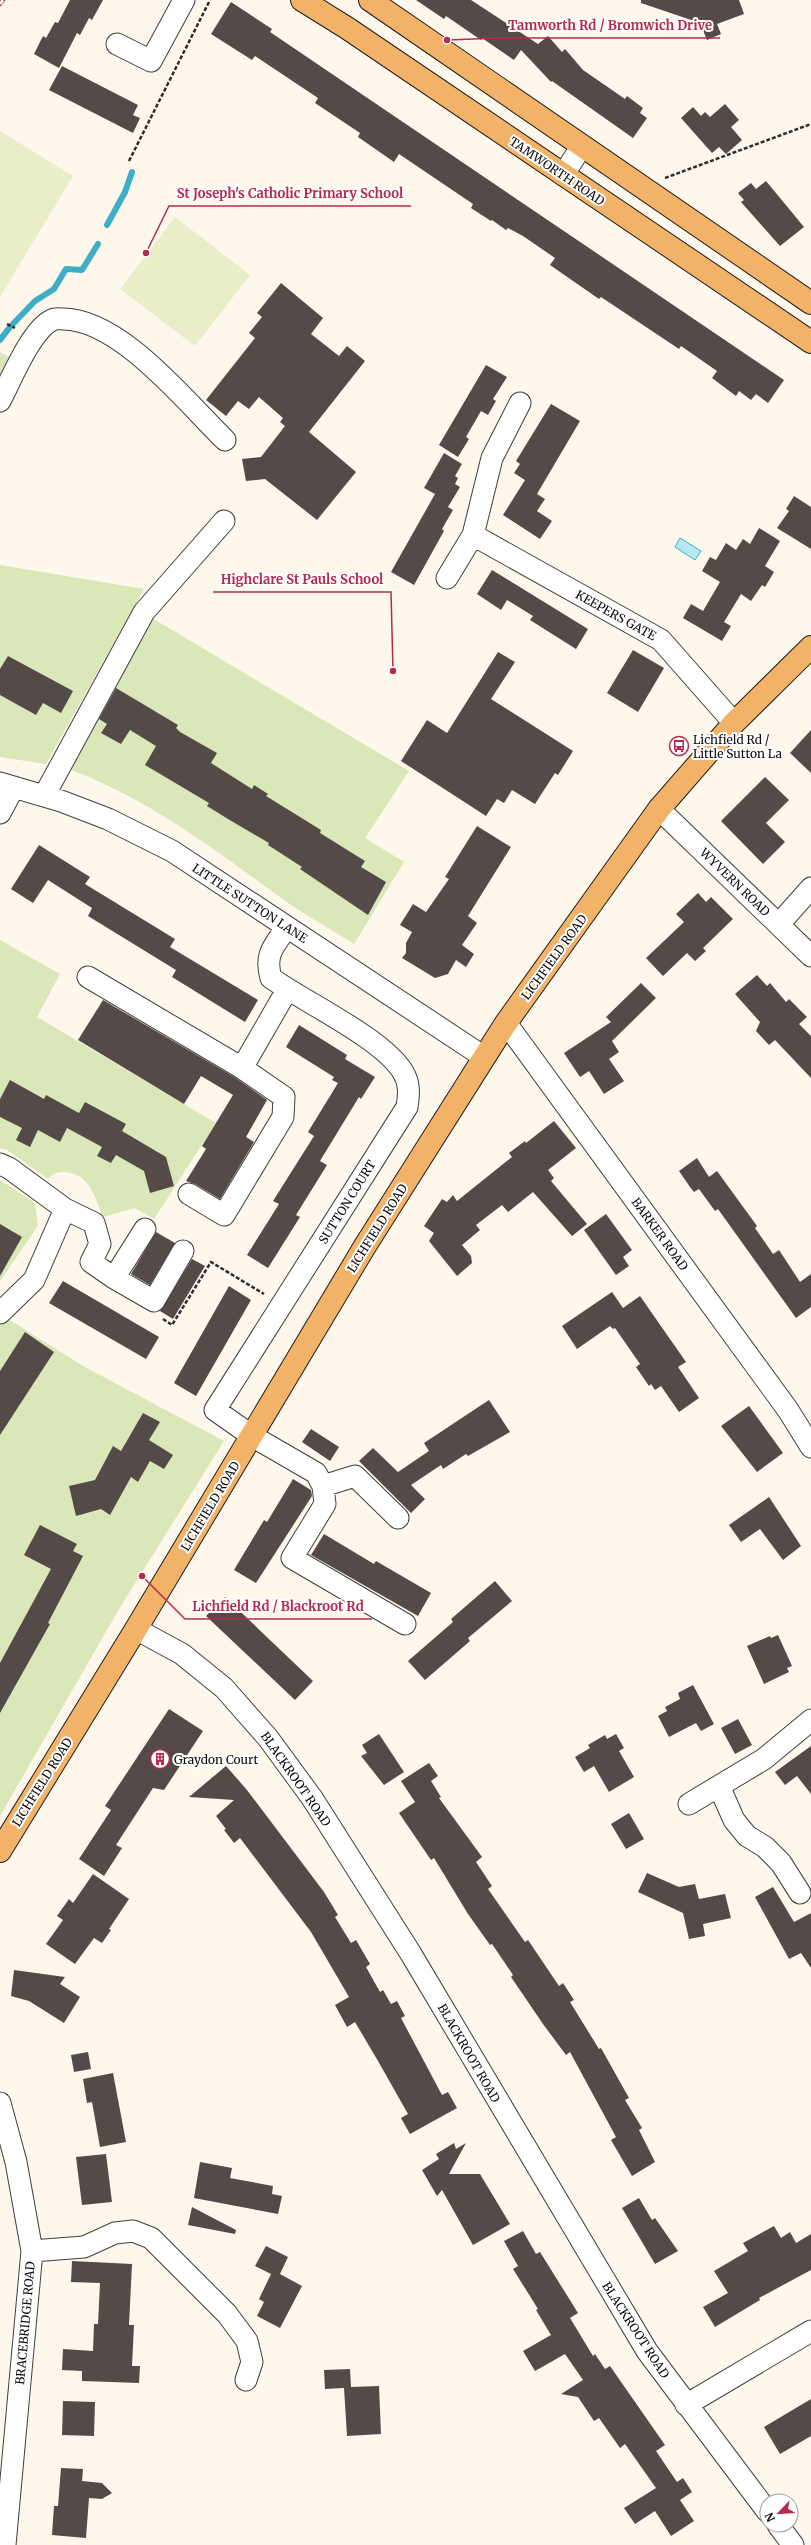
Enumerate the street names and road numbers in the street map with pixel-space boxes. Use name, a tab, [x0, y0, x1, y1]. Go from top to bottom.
street label: TAMWORTH ROAD	[506, 134, 608, 208]
street label: KEEPERS GATE	[573, 587, 659, 644]
street label: WYVERN ROAD	[696, 844, 773, 919]
street label: LITTLE SUTTON LANE	[190, 860, 311, 946]
street label: LICHFIELD ROAD	[518, 911, 590, 1003]
street label: SUTTON COURT	[315, 1157, 379, 1247]
street label: LICHFIELD ROAD	[344, 1181, 410, 1275]
street label: BARKER ROAD	[629, 1195, 691, 1273]
street label: LICHFIELD ROAD	[177, 1459, 243, 1553]
street label: BLACKROOT ROAD	[258, 1729, 334, 1829]
street label: LICHFIELD ROAD	[9, 1735, 75, 1829]
street label: BLACKROOT ROAD	[435, 2001, 503, 2105]
street label: BRACEBRIDGE ROAD	[12, 2261, 38, 2385]
street label: BLACKROOT ROAD	[599, 2279, 673, 2381]

